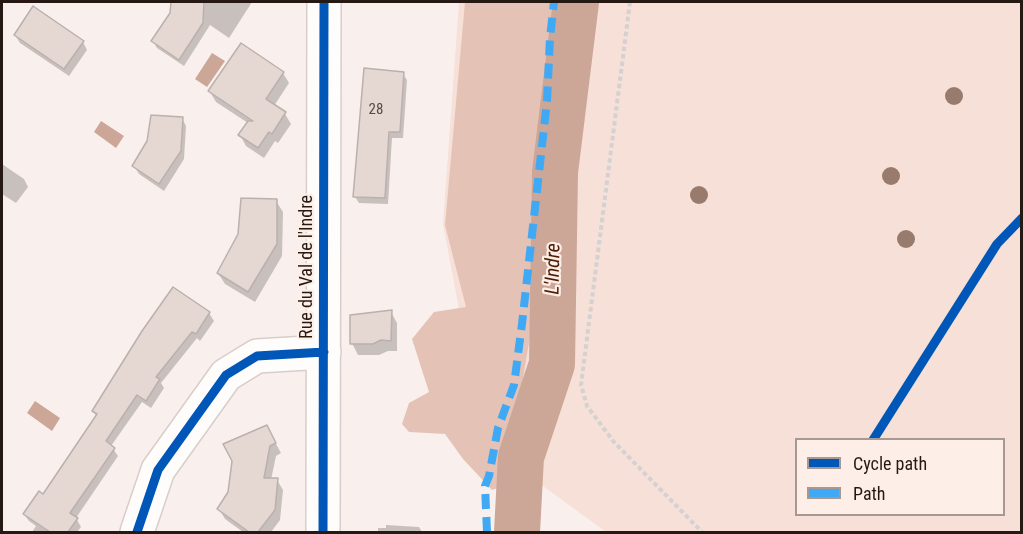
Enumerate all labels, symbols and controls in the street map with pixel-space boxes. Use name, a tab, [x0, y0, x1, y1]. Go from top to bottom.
house number: 28	[369, 101, 383, 119]
street label: Rue du Val de l'Indre	[296, 195, 318, 339]
water label: L'Indre	[542, 243, 566, 295]
legend	[795, 438, 1005, 516]
text: Cycle path	[853, 453, 927, 474]
text: Path	[853, 483, 886, 504]

